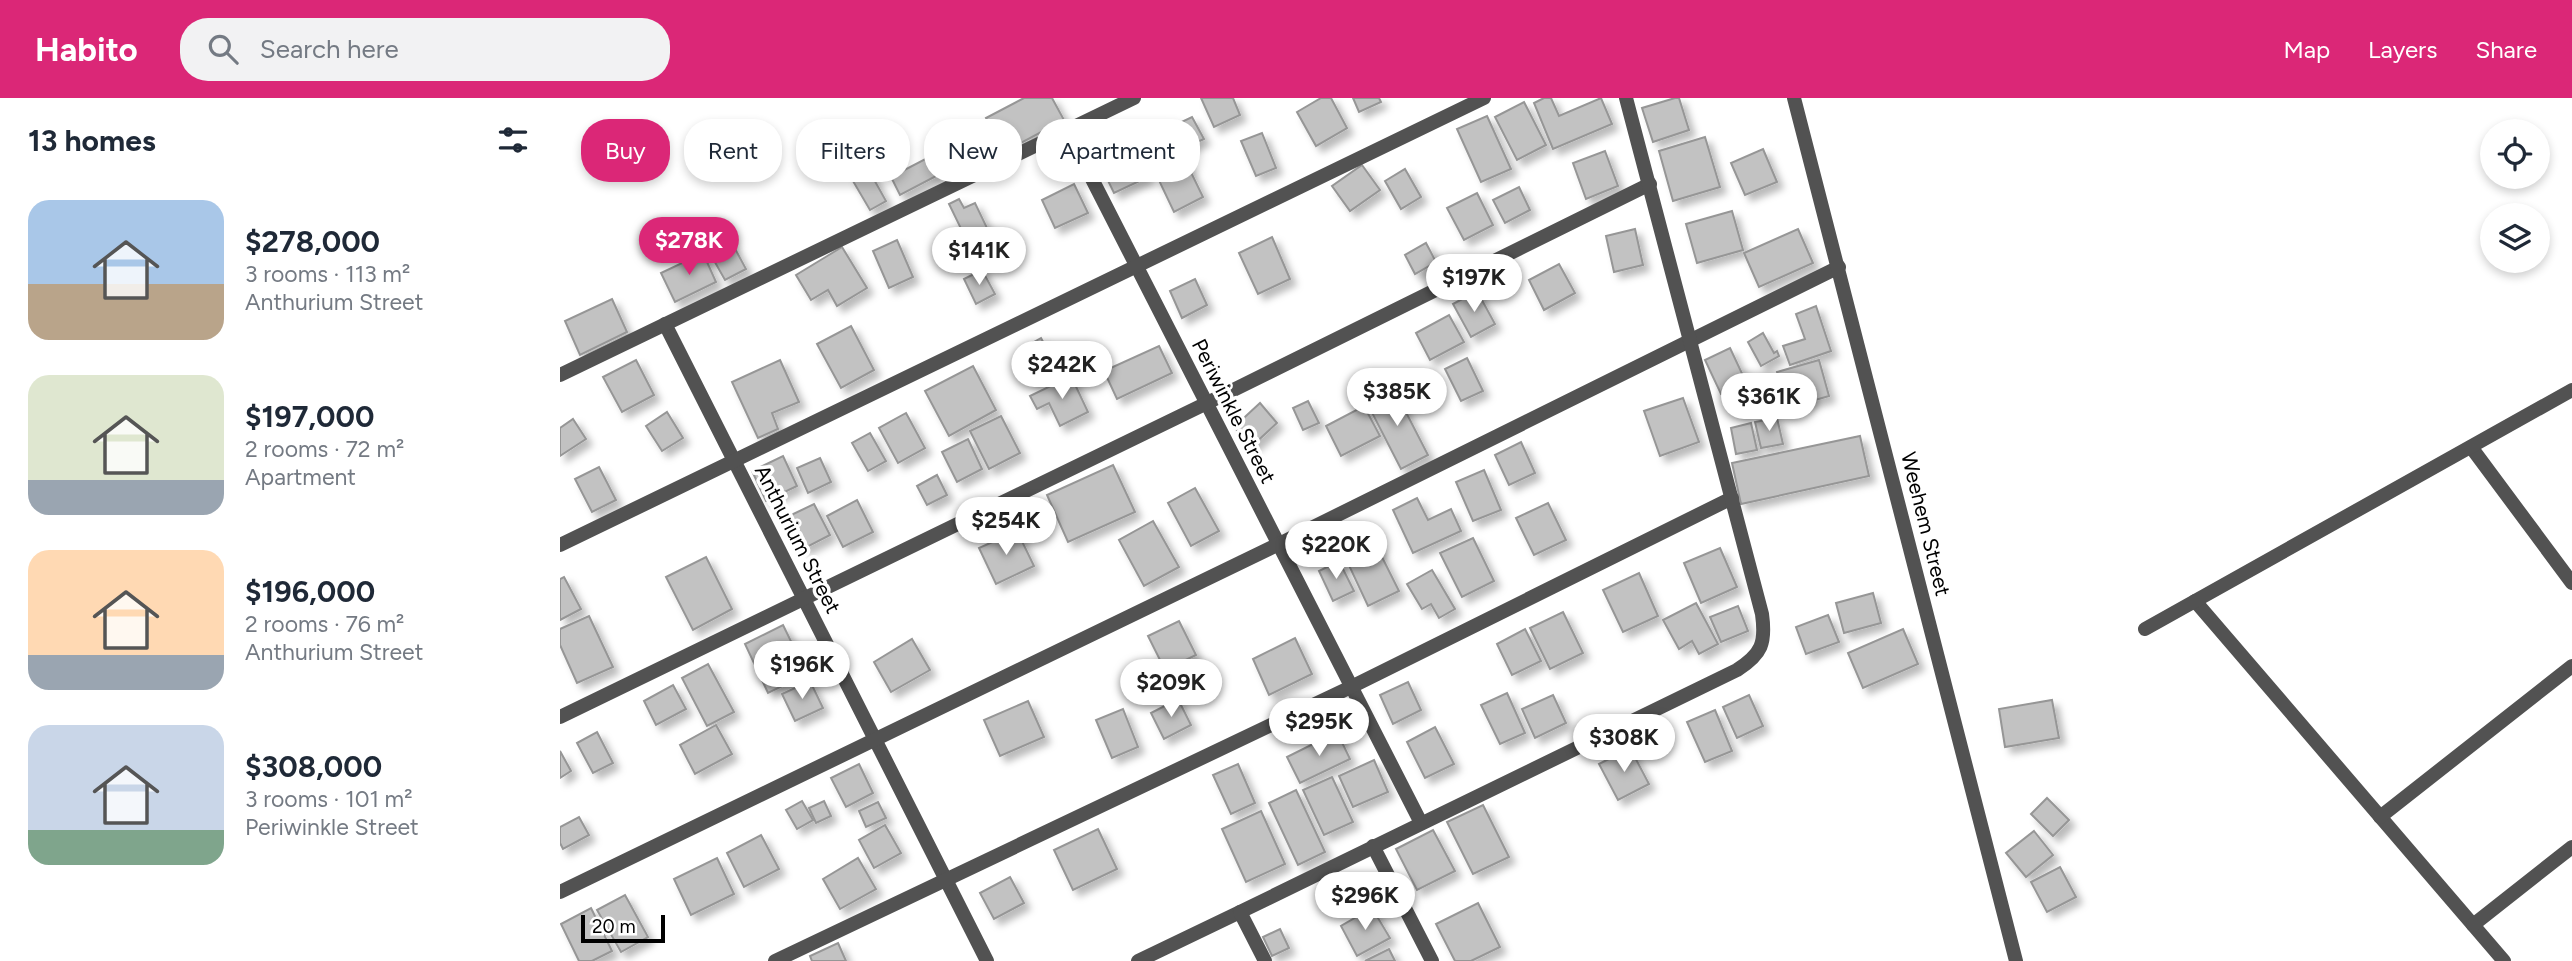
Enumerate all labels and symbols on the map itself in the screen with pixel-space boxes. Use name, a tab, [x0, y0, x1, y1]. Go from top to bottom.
pin: $278K	[640, 218, 738, 277]
pin: $141K	[930, 228, 1028, 287]
pin: $197K	[1425, 254, 1523, 314]
street label: Periwinkle Street	[1187, 335, 1281, 487]
pin: $242K	[1013, 342, 1111, 401]
pin: $385K	[1348, 368, 1446, 428]
pin: $361K	[1720, 374, 1818, 433]
street label: Weehem Street	[1896, 450, 1956, 599]
street label: Anthurium Street	[750, 461, 846, 617]
pin: $254K	[957, 498, 1055, 557]
pin: $220K	[1287, 522, 1385, 581]
pin: $196K	[753, 642, 851, 701]
pin: $209K	[1122, 660, 1220, 719]
pin: $295K	[1270, 698, 1368, 758]
pin: $308K	[1575, 714, 1673, 774]
pin: $296K	[1316, 872, 1414, 932]
scale bar	[581, 912, 665, 944]

